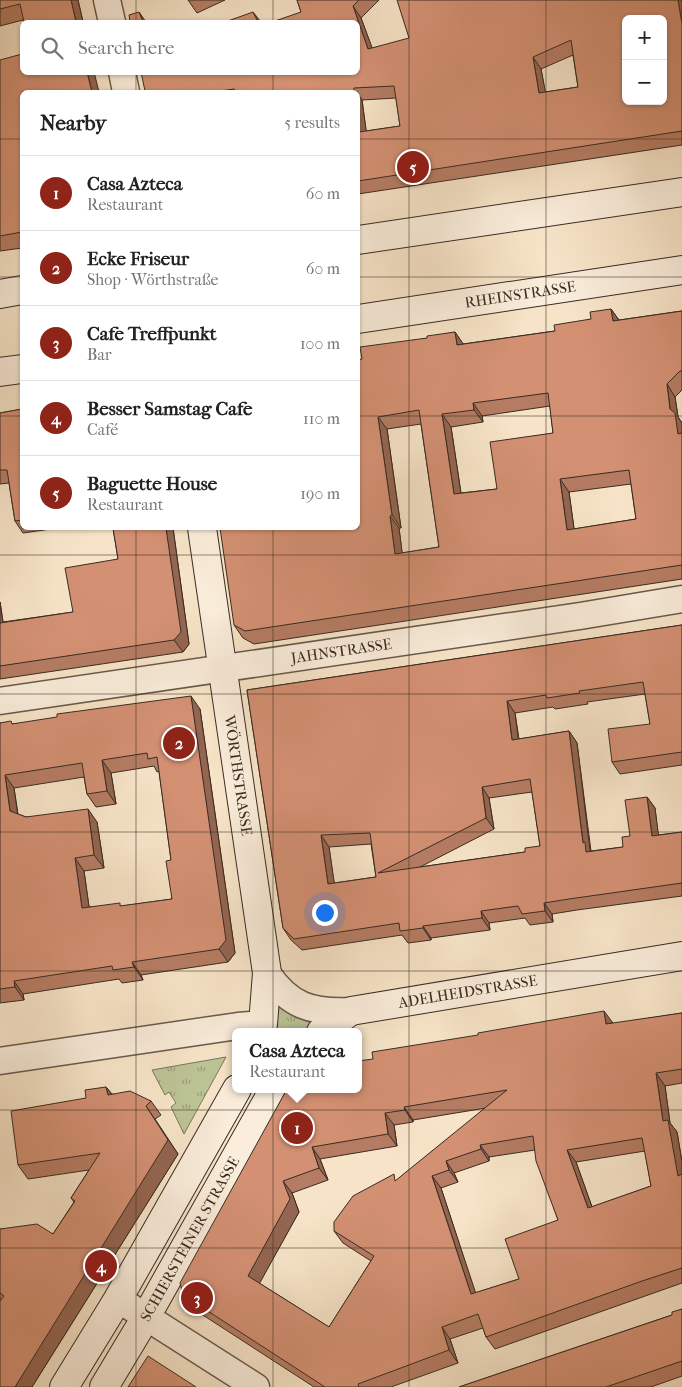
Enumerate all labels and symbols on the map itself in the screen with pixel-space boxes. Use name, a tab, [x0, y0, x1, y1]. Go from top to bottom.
pin: 5	[397, 148, 429, 186]
street label: RHEINSTRASSE	[463, 277, 577, 312]
street label: JAHNSTRASSE	[289, 635, 393, 667]
street label: WÖRTHSTRASSE	[220, 713, 256, 837]
pin: 2	[163, 724, 195, 762]
your location	[312, 900, 338, 926]
street label: ADELHEIDSTRASSE	[396, 971, 539, 1012]
pin: 1	[281, 1109, 313, 1147]
street label: SCHIERSTEINER STRASSE	[136, 1153, 243, 1325]
pin: 4	[85, 1247, 117, 1285]
pin: 3	[181, 1279, 213, 1317]

